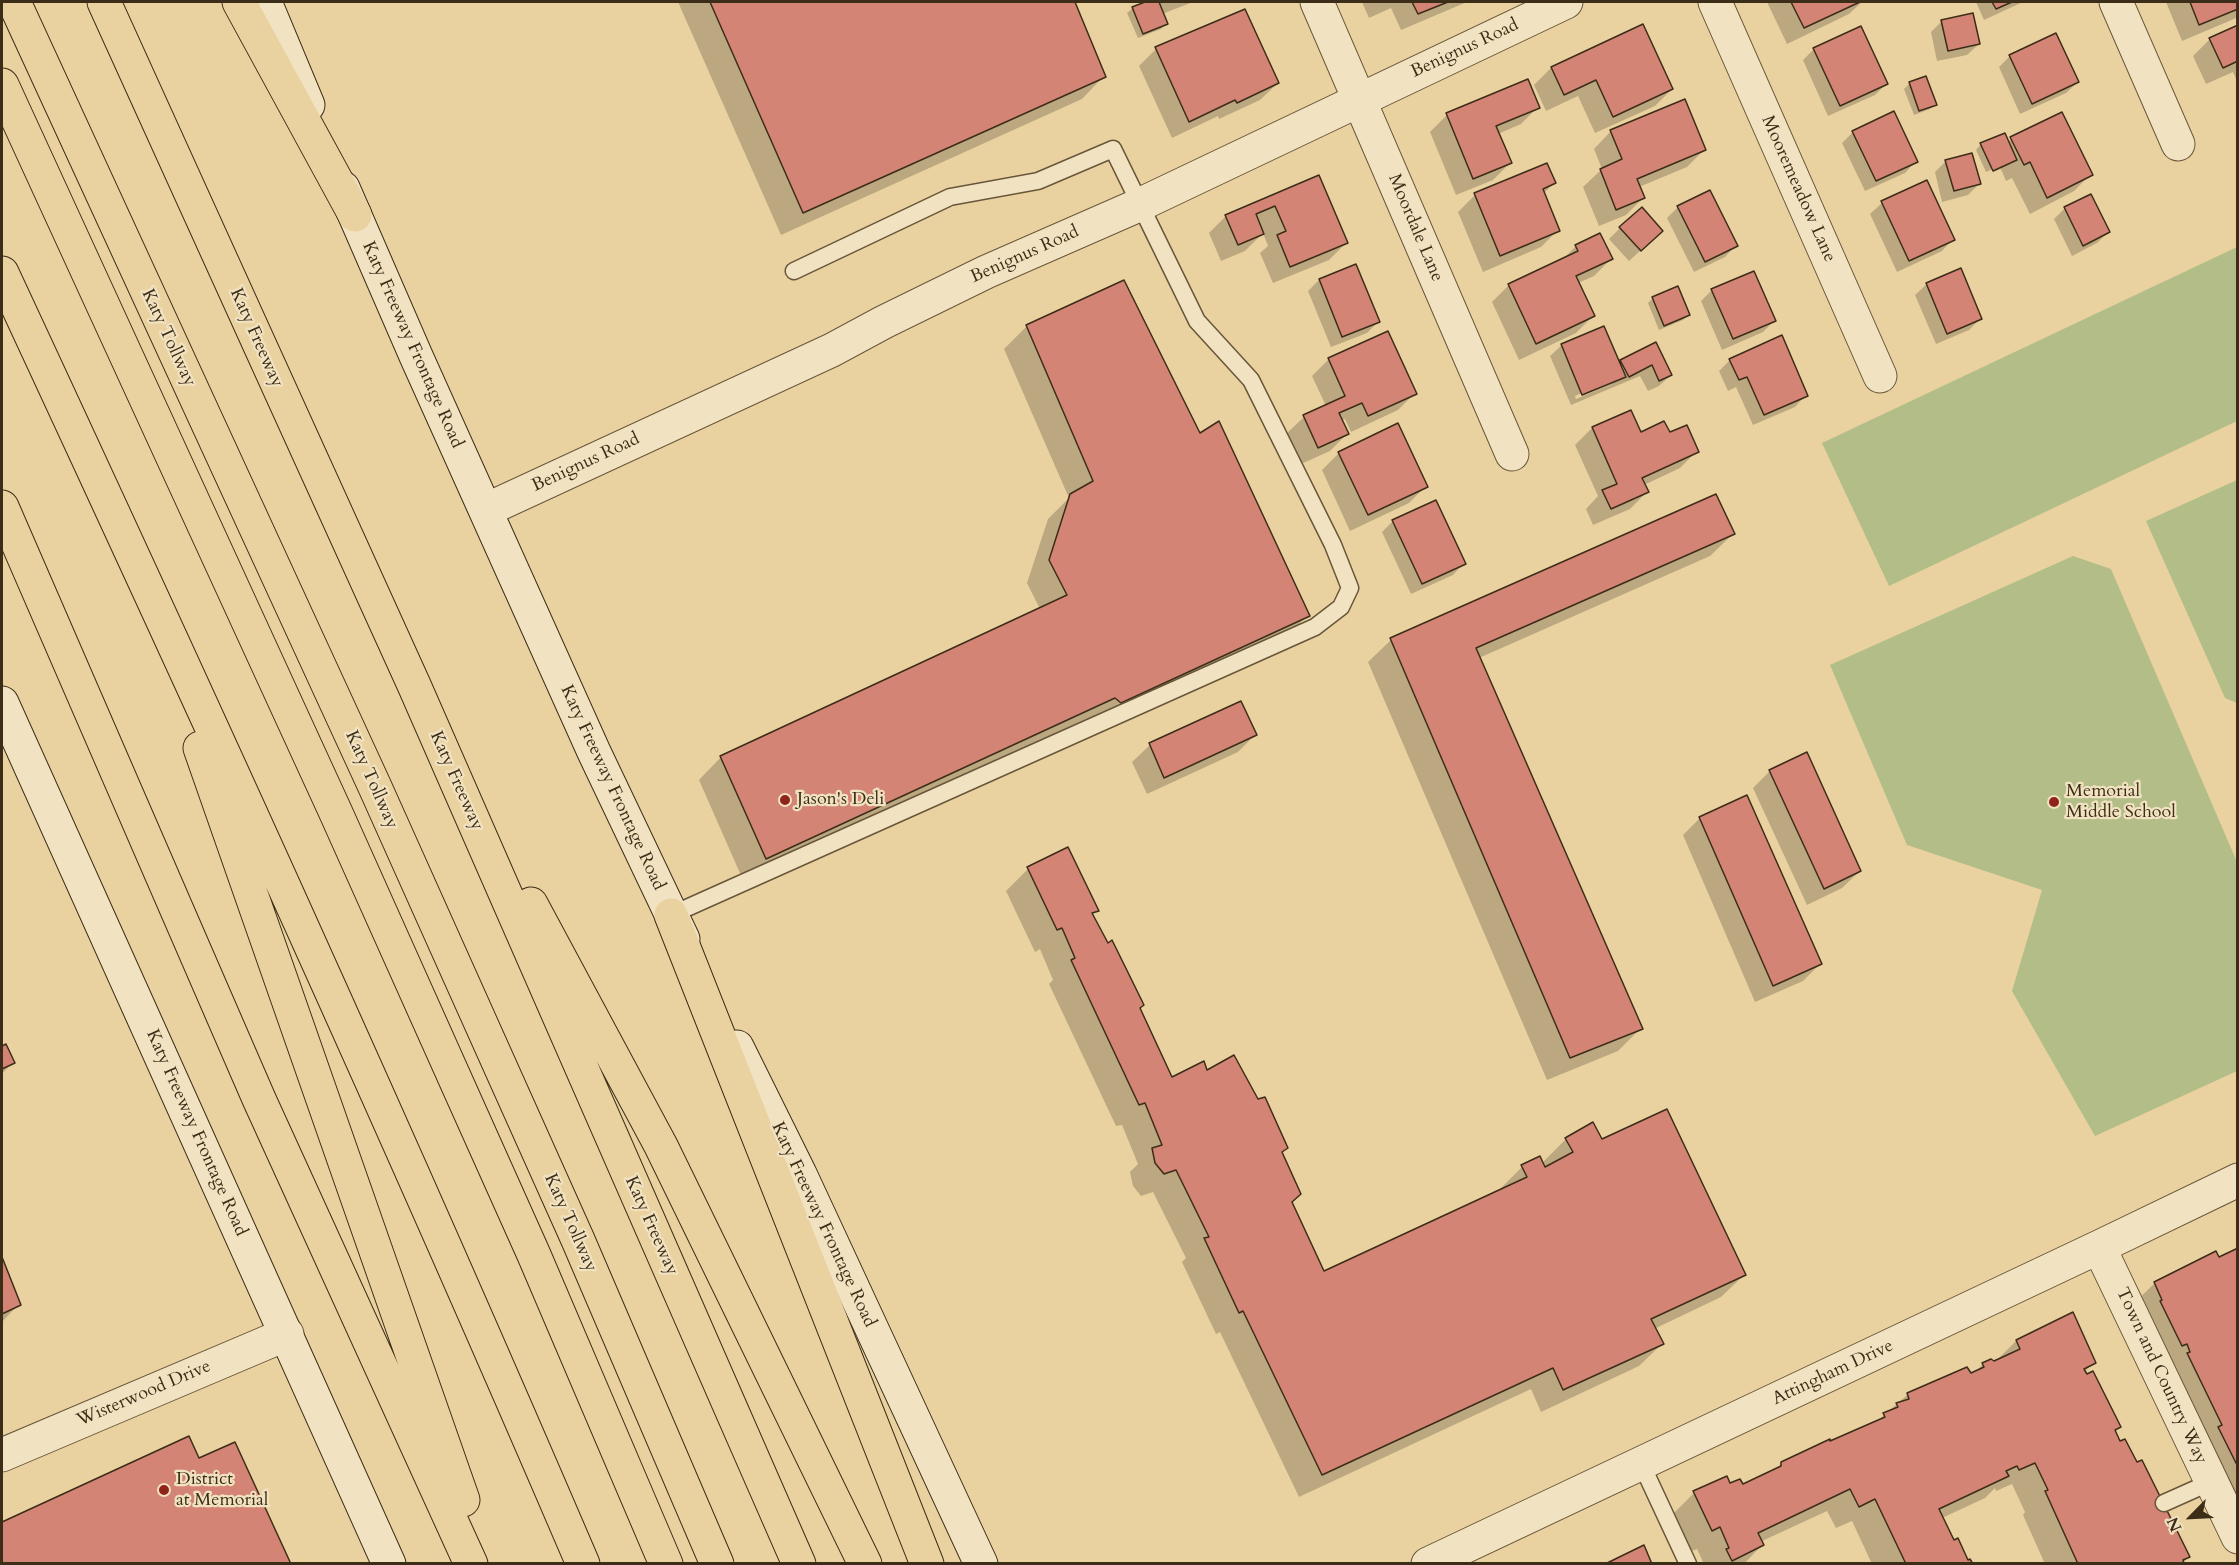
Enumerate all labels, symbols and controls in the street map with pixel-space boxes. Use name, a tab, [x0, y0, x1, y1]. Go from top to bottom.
street label: Benignus Road	[1408, 15, 1522, 83]
street label: Mooremeadow Lane	[1756, 112, 1840, 266]
street label: Moordale Lane	[1383, 171, 1447, 285]
street label: Benignus Road	[967, 221, 1083, 289]
street label: Katy Freeway Frontage Road	[357, 238, 467, 452]
street label: Katy Freeway	[225, 285, 287, 391]
street label: Katy Tollway	[136, 286, 200, 390]
street label: Benignus Road	[529, 429, 643, 497]
street label: Katy Freeway Frontage Road	[555, 682, 669, 894]
street label: Katy Tollway	[340, 728, 402, 832]
street label: Katy Freeway	[425, 728, 487, 834]
place label: Memorial Middle School	[2066, 781, 2176, 824]
place label: Jason's Deli	[797, 789, 884, 811]
marker: Jason's Deli	[778, 793, 792, 807]
marker: Memorial Middle School	[2047, 795, 2061, 809]
street label: Katy Freeway Frontage Road	[141, 1026, 251, 1240]
street label: Katy Freeway Frontage Road	[766, 1119, 880, 1331]
street label: Katy Tollway	[539, 1171, 601, 1275]
street label: Katy Freeway	[620, 1173, 682, 1279]
street label: Town and Country Way	[2111, 1284, 2211, 1468]
street label: Attingham Drive	[1769, 1336, 1897, 1410]
street label: Wisterwood Drive	[74, 1356, 214, 1432]
place label: District at Memorial	[176, 1469, 268, 1512]
marker: District at Memorial	[157, 1483, 171, 1497]
north arrow	[2161, 1487, 2221, 1547]
text: N	[2162, 1514, 2187, 1535]

